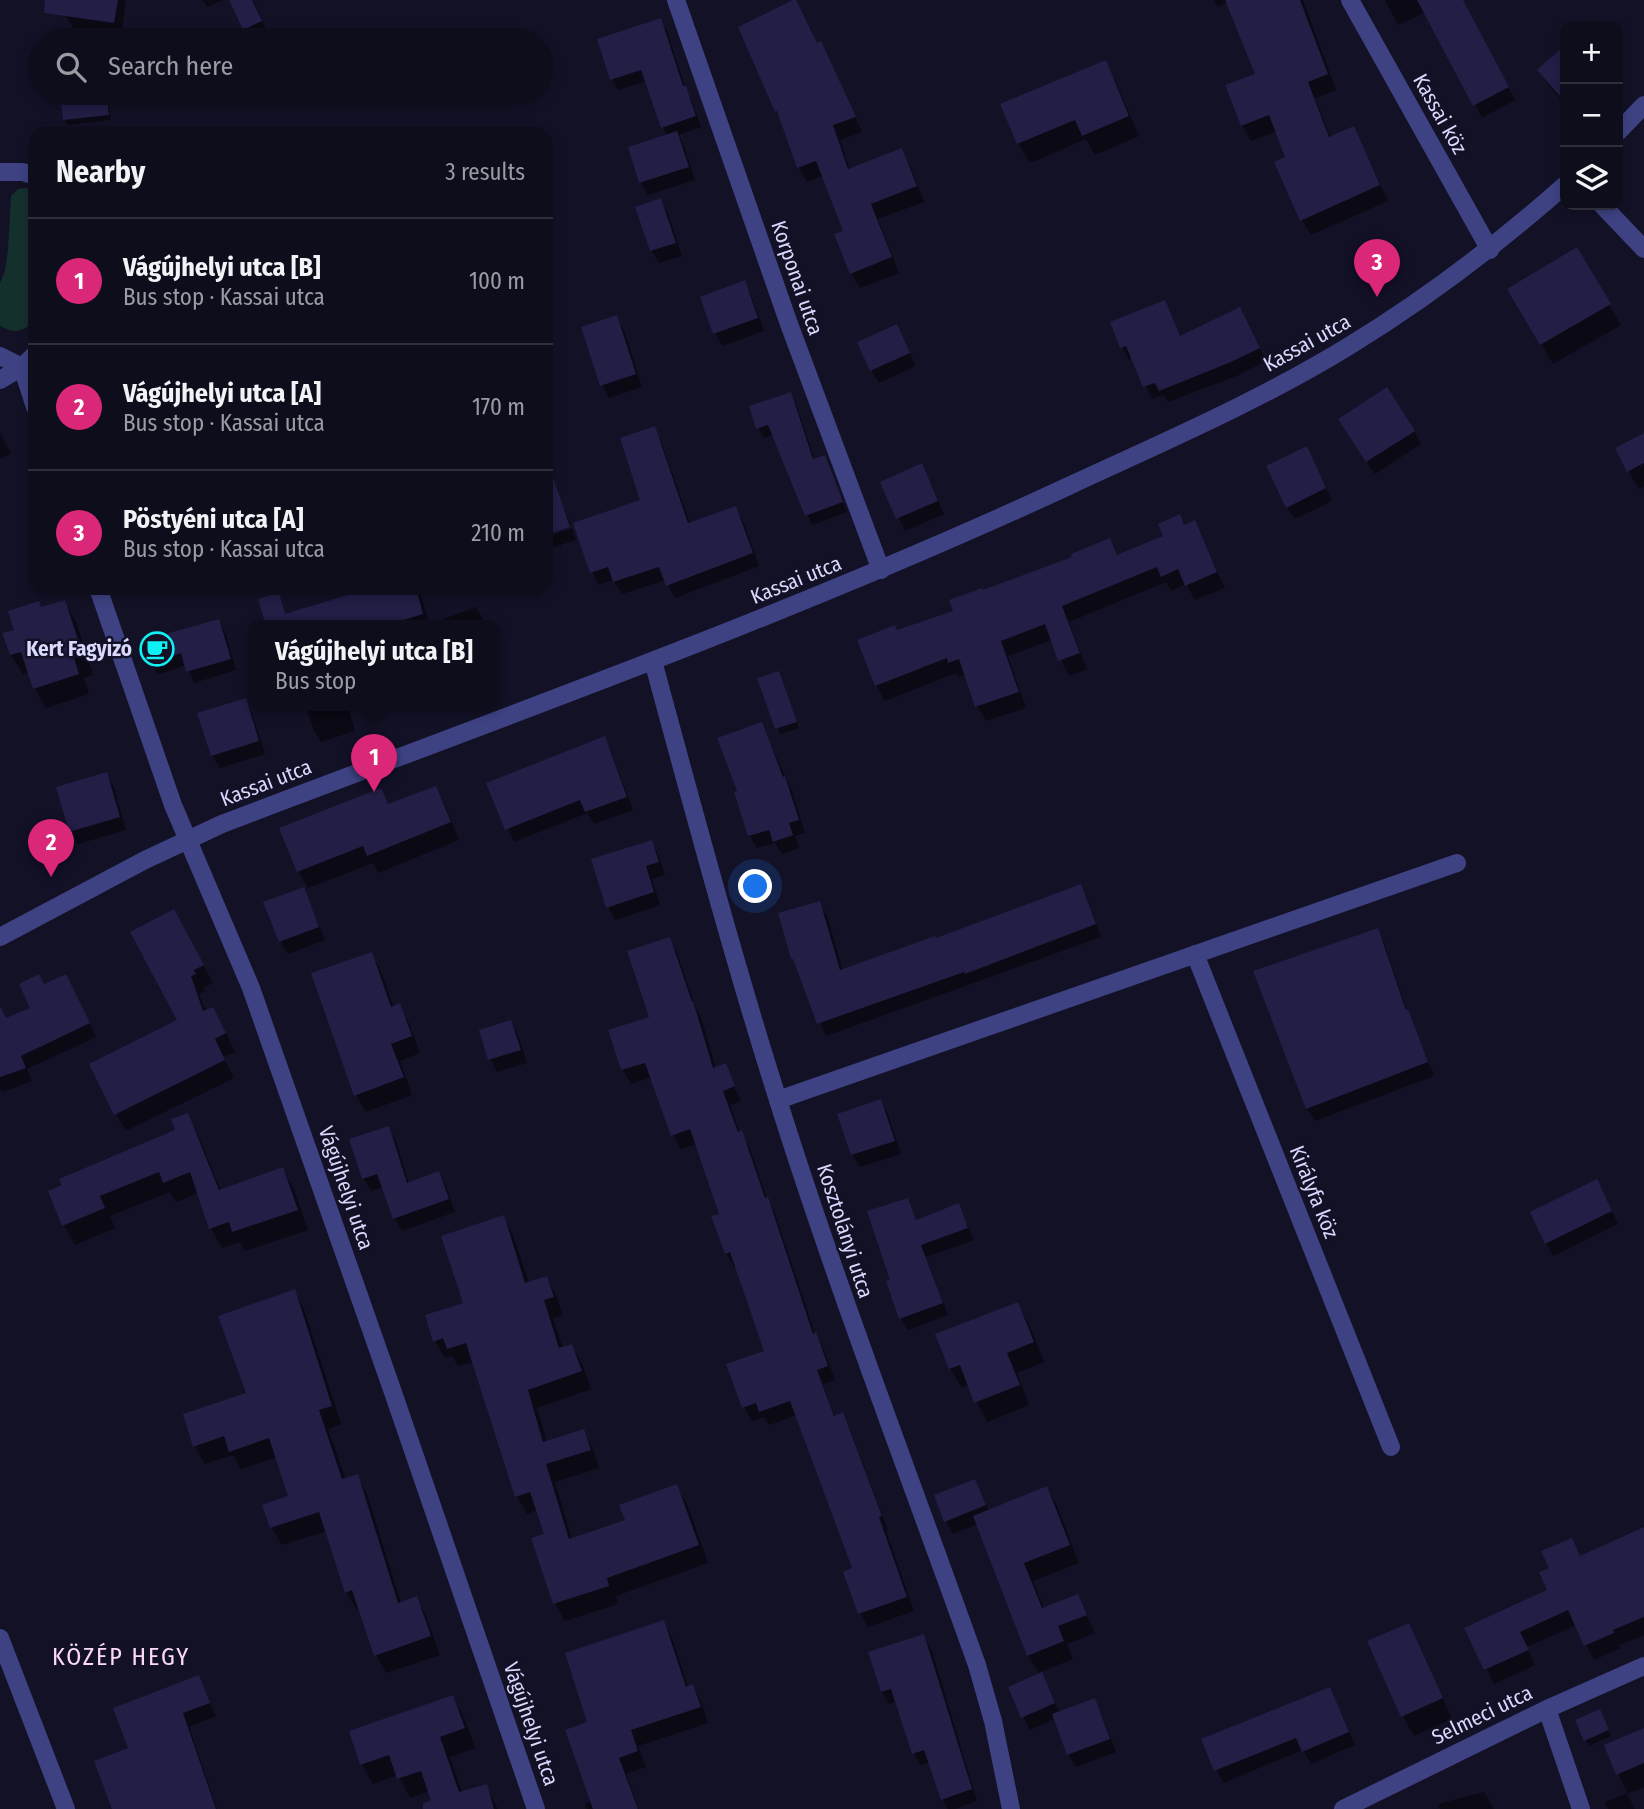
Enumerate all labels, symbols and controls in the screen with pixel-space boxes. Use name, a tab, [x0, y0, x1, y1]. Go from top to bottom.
map controls	[1560, 21, 1623, 210]
button: +	[1560, 21, 1623, 84]
search box	[28, 28, 553, 105]
icon: search	[52, 48, 90, 86]
text: Search here	[108, 51, 233, 82]
street label: Kassai köz	[1407, 69, 1473, 159]
button: −	[1560, 84, 1623, 147]
button: layers	[1560, 147, 1623, 210]
text: Nearby	[56, 154, 145, 190]
text: 3 results	[445, 158, 525, 186]
street label: Korponai utca	[765, 217, 829, 339]
pin: 3	[1354, 239, 1400, 297]
text: Vágújhelyi utca [B]	[123, 252, 321, 283]
text: 1	[74, 267, 84, 295]
text: 100 m	[469, 267, 525, 295]
text: Bus stop · Kassai utca	[123, 283, 325, 311]
street label: Kassai utca	[1259, 308, 1355, 378]
text: Vágújhelyi utca [A]	[123, 378, 321, 409]
text: 2	[74, 393, 84, 421]
text: 170 m	[472, 393, 525, 421]
text: Bus stop · Kassai utca	[123, 409, 325, 437]
text: Pöstyéni utca [A]	[123, 504, 304, 535]
text: 3	[74, 519, 84, 547]
text: 210 m	[471, 519, 525, 547]
text: Bus stop · Kassai utca	[123, 535, 325, 563]
street label: Kassai utca	[747, 550, 845, 610]
popup	[248, 620, 500, 711]
cafe icon: Kert Fagyizó	[138, 630, 176, 668]
place label: Kert Fagyizó	[26, 636, 132, 662]
text: Vágújhelyi utca [B]	[275, 636, 473, 667]
text: Bus stop	[275, 667, 356, 695]
pin: 1	[351, 734, 397, 792]
street label: Kassai utca	[217, 754, 315, 812]
pin: 2	[28, 819, 74, 877]
your location	[738, 869, 772, 903]
street label: Vágújhelyi utca	[313, 1123, 379, 1253]
street label: Királyfa köz	[1284, 1142, 1344, 1242]
street label: Kosztolányi utca	[811, 1161, 879, 1301]
district label: KÖZÉP HEGY	[52, 1642, 190, 1671]
street label: Vágújhelyi utca	[498, 1659, 564, 1789]
street label: Selmeci utca	[1427, 1679, 1537, 1751]

